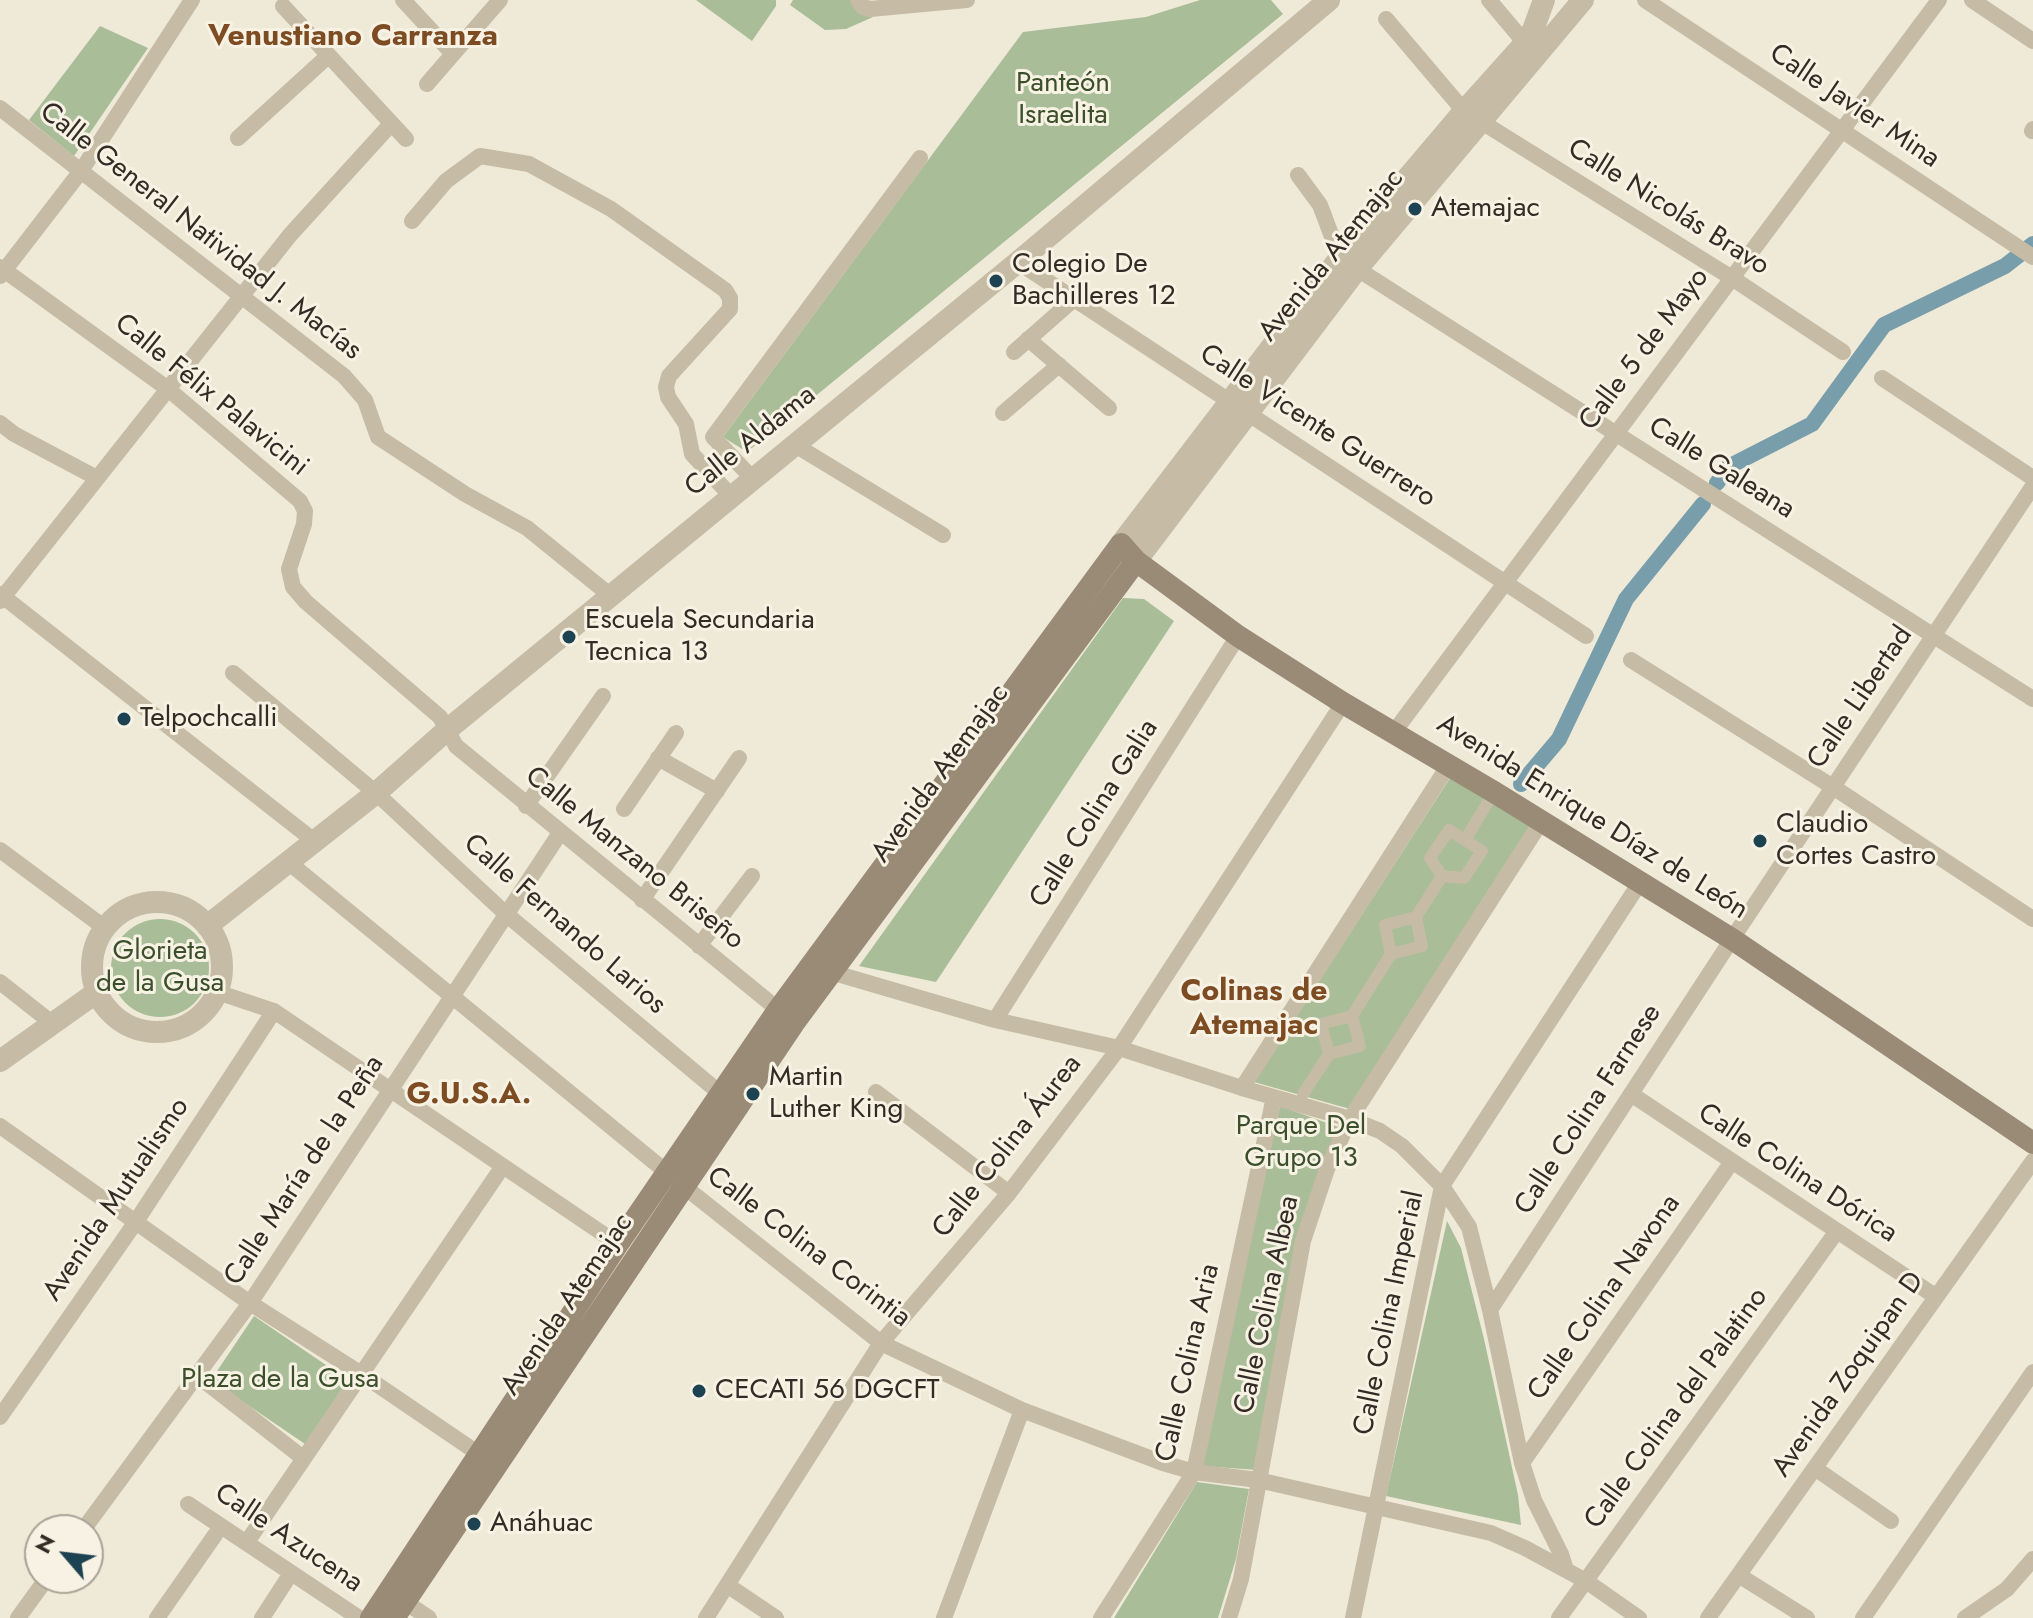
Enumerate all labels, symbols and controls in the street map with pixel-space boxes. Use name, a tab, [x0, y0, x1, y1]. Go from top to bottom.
district label: Venustiano Carranza	[208, 20, 498, 56]
street label: Calle Javier Mina	[1762, 38, 1946, 176]
park label: Panteón Israelita	[1016, 67, 1110, 133]
street label: Calle General Natividad J. Macías	[32, 96, 368, 368]
street label: Calle Nicolás Bravo	[1561, 132, 1775, 284]
street label: Avenida Atemajac	[1252, 163, 1412, 349]
place label: Atemajac	[1431, 192, 1540, 226]
marker: Atemajac	[1406, 200, 1424, 218]
place label: Colegio De Bachilleres 12	[1012, 248, 1176, 314]
street label: Calle 5 de Mayo	[1573, 262, 1717, 438]
marker: Colegio De Bachilleres 12	[987, 272, 1005, 290]
street label: Calle Félix Palavicini	[107, 307, 315, 485]
street label: Calle Vicente Guerrero	[1193, 338, 1441, 516]
street label: Calle Aldama	[679, 379, 823, 505]
street label: Calle Galeana	[1642, 411, 1800, 527]
place label: Escuela Secundaria Tecnica 13	[585, 604, 815, 670]
street label: Calle Libertad	[1801, 620, 1921, 776]
marker: Escuela Secundaria Tecnica 13	[560, 628, 578, 646]
street label: Avenida Atemajac	[865, 678, 1017, 870]
place label: Telpochcalli	[140, 702, 277, 736]
street label: Avenida Enrique Díaz de León	[1430, 708, 1754, 928]
marker: Telpochcalli	[115, 710, 133, 728]
street label: Calle Colina Galia	[1024, 714, 1166, 914]
street label: Calle Manzano Briseño	[518, 760, 750, 958]
place label: Claudio Cortes Castro	[1776, 808, 1936, 874]
street label: Calle Fernando Larios	[456, 828, 672, 1022]
marker: Claudio Cortes Castro	[1751, 832, 1769, 850]
park label: Glorieta de la Gusa	[96, 935, 224, 1001]
district label: Colinas de Atemajac	[1181, 975, 1327, 1046]
street label: Calle Colina Farnese	[1508, 998, 1670, 1222]
street label: Calle Colina Áurea	[926, 1049, 1090, 1245]
street label: Calle María de la Peña	[218, 1050, 392, 1292]
place label: Martin Luther King	[769, 1061, 903, 1127]
district label: G.U.S.A.	[407, 1078, 531, 1114]
marker: Martin Luther King	[744, 1085, 762, 1103]
street label: Avenida Mutualismo	[37, 1092, 197, 1308]
street label: Calle Colina Dórica	[1691, 1097, 1903, 1251]
park label: Parque Del Grupo 13	[1236, 1110, 1366, 1176]
street label: Calle Colina Corintia	[699, 1160, 917, 1336]
street label: Calle Colina Imperial	[1348, 1188, 1432, 1438]
street label: Calle Colina Navona	[1521, 1189, 1689, 1407]
street label: Calle Colina Albea	[1229, 1193, 1307, 1417]
street label: Avenida Atemajac	[495, 1208, 641, 1402]
street label: Calle Colina Aria	[1150, 1261, 1228, 1465]
street label: Avenida Zoquipan D	[1766, 1266, 1932, 1484]
street label: Calle Colina del Palatino	[1578, 1282, 1776, 1536]
park label: Plaza de la Gusa	[181, 1363, 379, 1397]
place label: CECATI 56 DGCFT	[715, 1374, 940, 1408]
marker: CECATI 56 DGCFT	[690, 1382, 708, 1400]
street label: Calle Azucena	[208, 1477, 368, 1601]
place label: Anáhuac	[490, 1507, 593, 1541]
north arrow	[24, 1514, 104, 1594]
marker: Anáhuac	[465, 1515, 483, 1533]
text: N	[26, 1528, 63, 1559]

